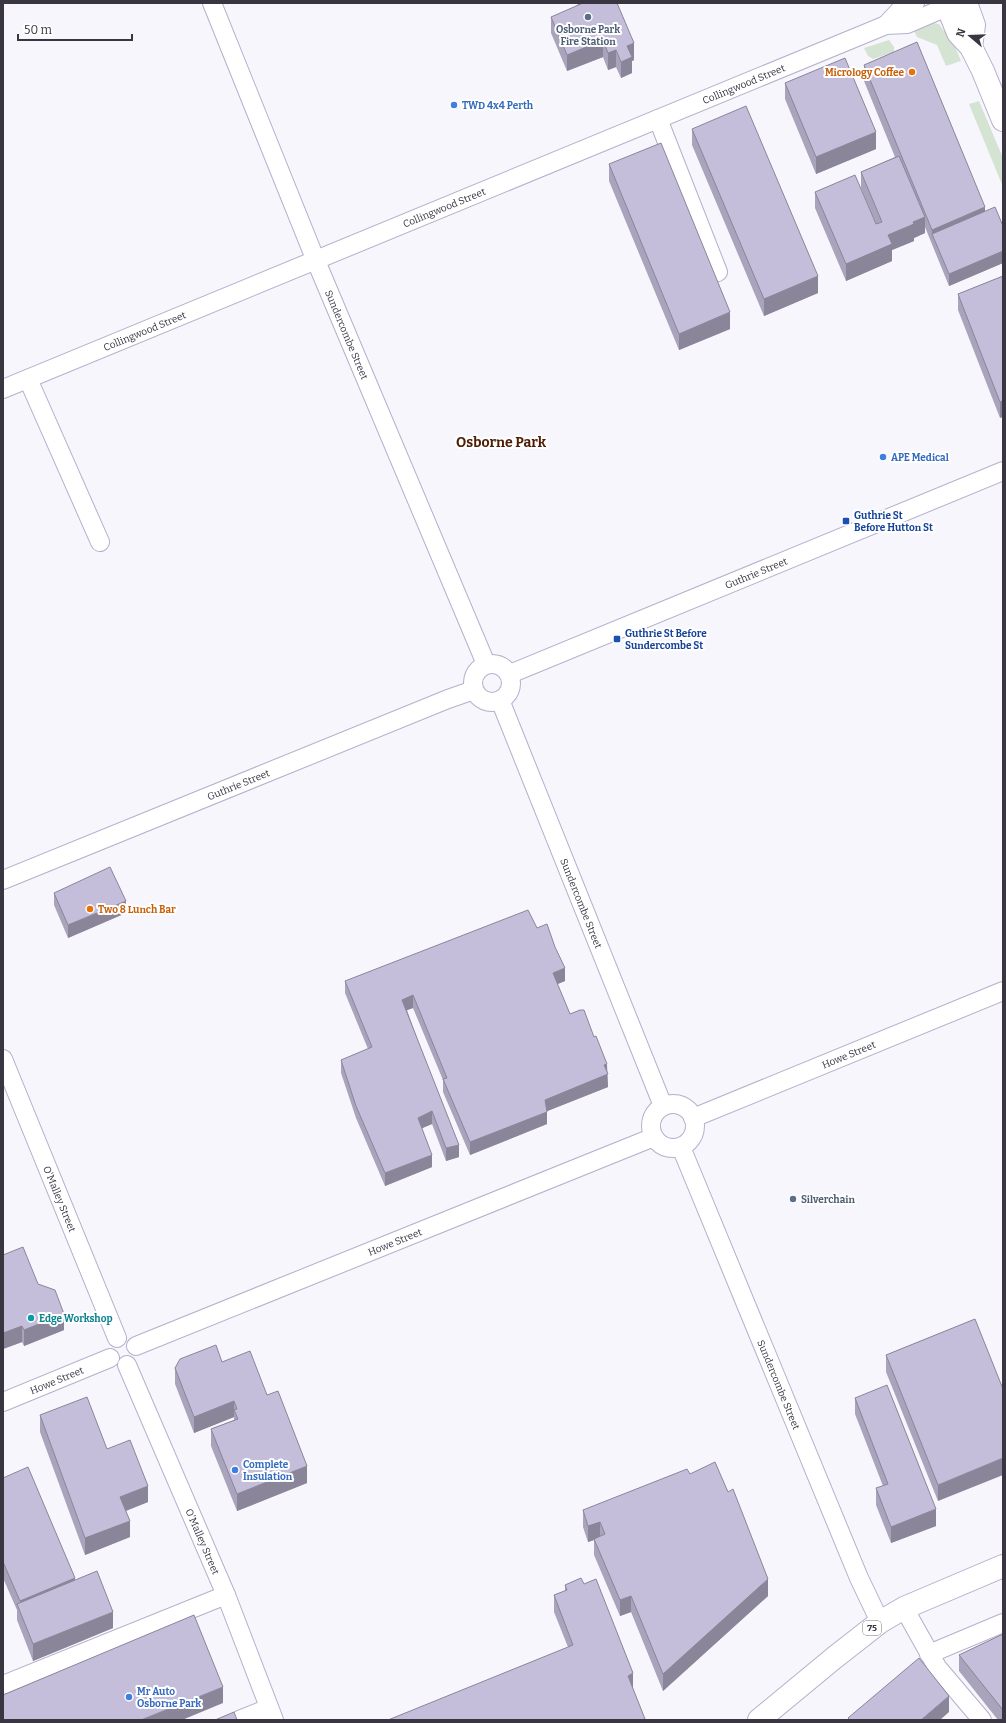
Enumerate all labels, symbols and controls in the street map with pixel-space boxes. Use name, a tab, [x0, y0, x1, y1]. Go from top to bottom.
marker: Osborne Park Fire Station	[583, 12, 593, 22]
scale bar	[18, 16, 132, 42]
north arrow	[950, 16, 990, 56]
text: 50 m	[24, 23, 53, 37]
place label: Osborne Park Fire Station	[556, 24, 620, 48]
text: N	[953, 26, 969, 39]
street label: Collingwood Street	[701, 62, 787, 107]
place label: Micrology Coffee	[825, 67, 905, 79]
marker: Micrology Coffee	[907, 67, 917, 77]
marker: TWD 4x4 Perth	[449, 100, 459, 110]
place label: TWD 4x4 Perth	[462, 100, 534, 112]
street label: Collingwood Street	[401, 186, 488, 230]
street label: Sundercombe Street	[322, 288, 370, 382]
street label: Collingwood Street	[102, 309, 188, 354]
district label: Osborne Park	[456, 434, 547, 451]
marker: APE Medical	[878, 452, 888, 462]
place label: APE Medical	[891, 452, 949, 464]
place label: Guthrie St Before Hutton St	[854, 510, 933, 534]
marker: Guthrie St Before Hutton St	[841, 516, 851, 526]
street label: Guthrie Street	[723, 555, 790, 592]
place label: Guthrie St Before Sundercombe St	[625, 628, 707, 652]
marker: Guthrie St Before Sundercombe St	[612, 634, 622, 644]
street label: Guthrie Street	[206, 767, 272, 803]
street label: Sundercombe Street	[557, 857, 604, 951]
marker: Two 8 Lunch Bar	[85, 904, 95, 914]
place label: Two 8 Lunch Bar	[98, 904, 176, 916]
street label: Howe Street	[820, 1039, 878, 1072]
street label: O'Malley Street	[40, 1164, 78, 1234]
marker: Silverchain	[788, 1194, 798, 1204]
place label: Silverchain	[801, 1194, 855, 1206]
street label: Howe Street	[366, 1226, 424, 1259]
marker: Edge Workshop	[26, 1313, 36, 1323]
place label: Edge Workshop	[39, 1313, 113, 1325]
street label: Sundercombe Street	[754, 1338, 802, 1432]
street label: Howe Street	[28, 1364, 86, 1397]
place label: Complete Insulation	[243, 1459, 293, 1483]
marker: Complete Insulation	[230, 1465, 240, 1475]
street label: O'Malley Street	[183, 1507, 222, 1577]
road number: 75	[863, 1621, 881, 1635]
place label: Mr Auto Osborne Park	[137, 1686, 201, 1710]
marker: Mr Auto Osborne Park	[124, 1692, 134, 1702]

